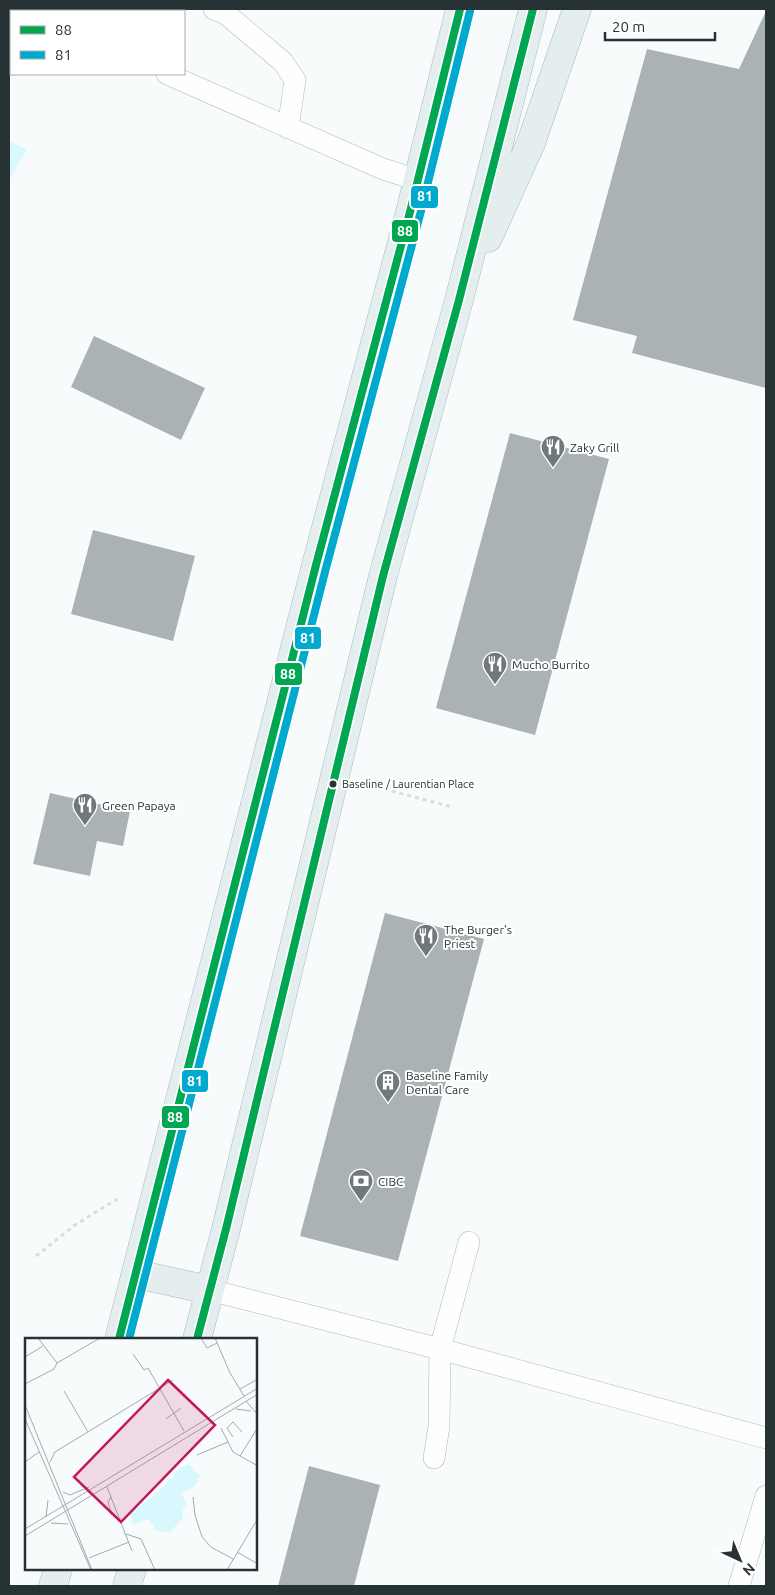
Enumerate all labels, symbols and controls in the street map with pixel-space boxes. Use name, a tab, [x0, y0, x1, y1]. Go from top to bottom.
legend	[10, 10, 185, 75]
scale bar	[605, 10, 715, 42]
text: 20 m	[612, 18, 645, 35]
text: 88	[55, 21, 72, 38]
text: 81	[55, 46, 72, 63]
line badge: 81	[410, 185, 439, 209]
text: 81	[417, 188, 433, 204]
line badge: 88	[391, 219, 419, 243]
text: 88	[397, 223, 413, 239]
restaurant icon: Zaky Grill	[540, 434, 566, 468]
place label: Zaky Grill	[570, 441, 619, 454]
line badge: 81	[294, 626, 322, 650]
text: 81	[300, 630, 316, 646]
restaurant icon: Mucho Burrito	[482, 651, 508, 685]
place label: Mucho Burrito	[512, 658, 590, 671]
line badge: 88	[274, 662, 303, 686]
text: 88	[280, 666, 296, 682]
place label: Baseline / Laurentian Place	[342, 778, 474, 790]
marker: Baseline / Laurentian Place	[328, 779, 338, 789]
restaurant icon: Green Papaya	[72, 792, 98, 826]
place label: Green Papaya	[102, 799, 176, 812]
restaurant icon: The Burger's Priest	[413, 923, 439, 957]
place label: The Burger's Priest	[444, 923, 512, 950]
line badge: 81	[181, 1069, 209, 1093]
building icon: Baseline Family Dental Care	[375, 1069, 401, 1103]
place label: Baseline Family Dental Care	[406, 1069, 488, 1096]
text: 81	[187, 1073, 203, 1089]
line badge: 88	[161, 1105, 190, 1129]
text: 88	[167, 1109, 183, 1125]
bank icon: CIBC	[348, 1168, 374, 1202]
place label: CIBC	[378, 1175, 404, 1188]
inset map	[25, 1338, 258, 1570]
north arrow	[715, 1535, 765, 1585]
text: N	[740, 1560, 758, 1579]

